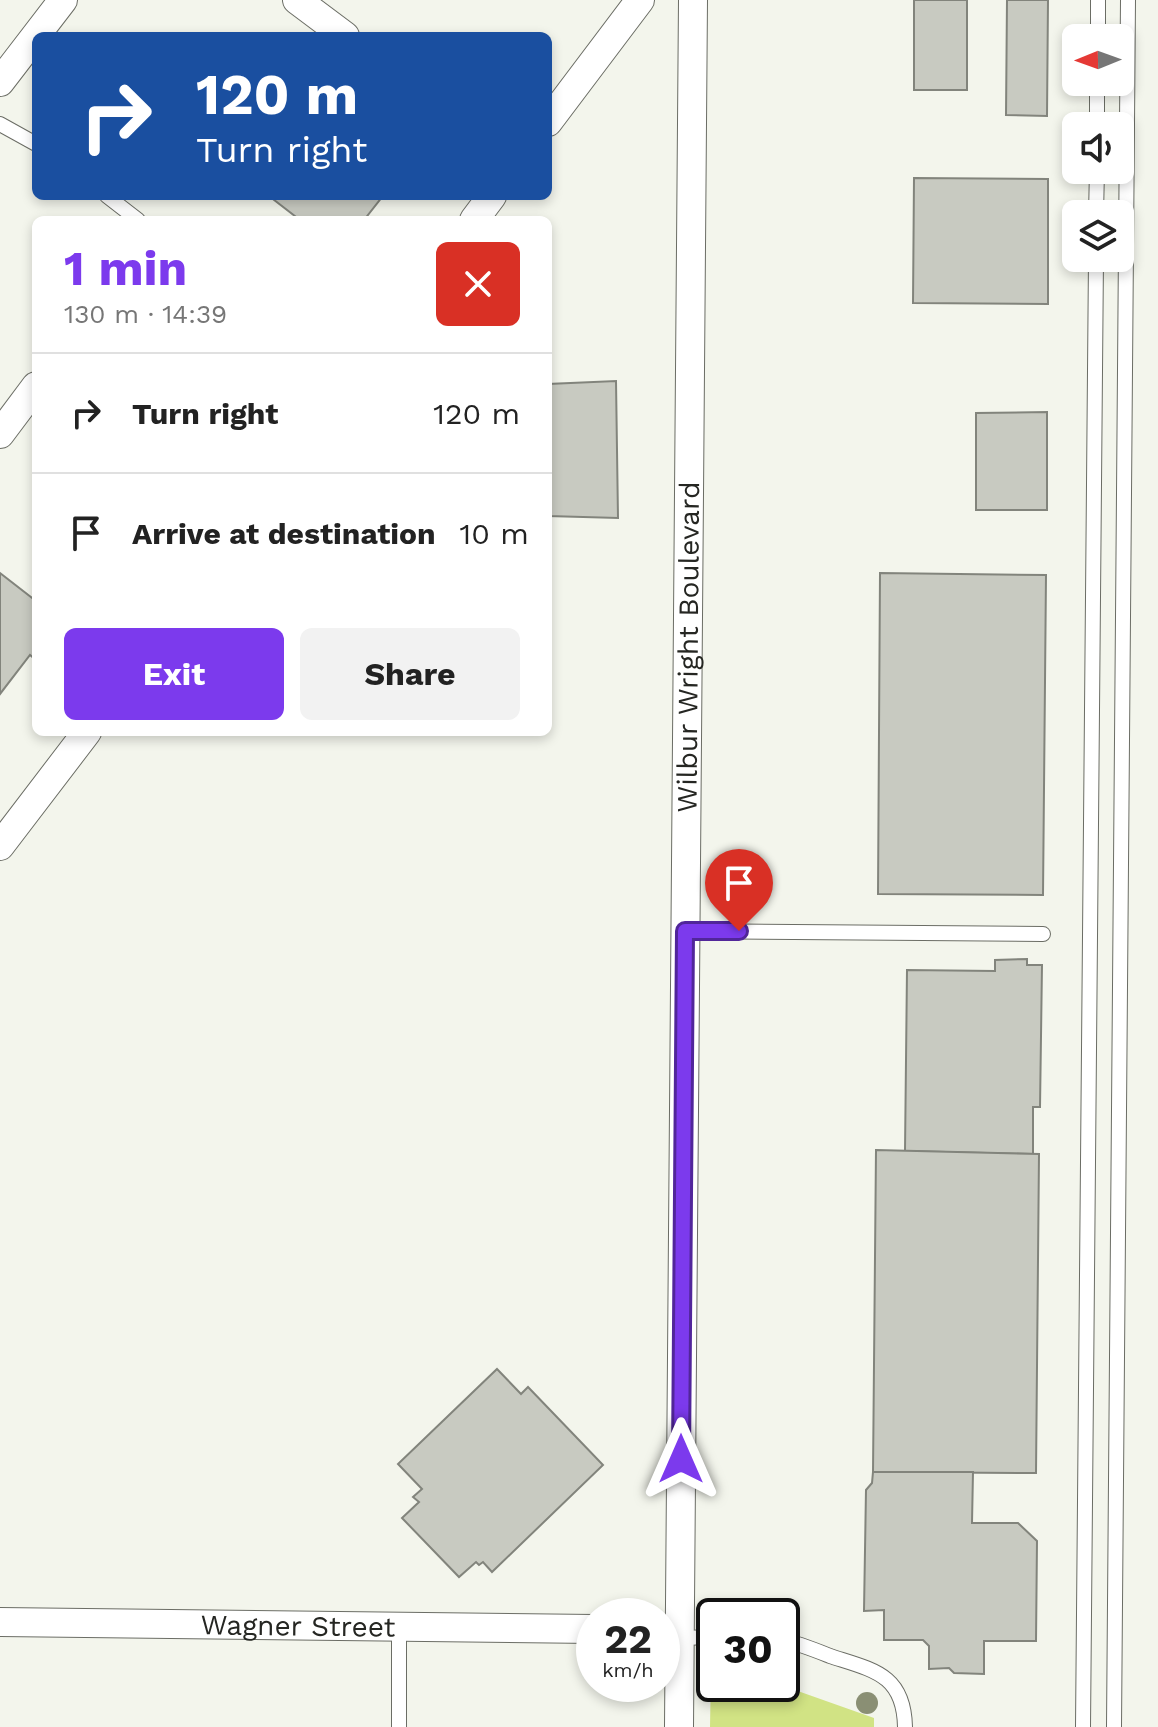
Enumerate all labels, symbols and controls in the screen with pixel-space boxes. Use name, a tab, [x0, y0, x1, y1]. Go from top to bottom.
north arrow	[1062, 24, 1134, 96]
map controls	[1062, 24, 1134, 272]
text: 120 m	[196, 62, 358, 128]
icon: right	[64, 64, 168, 168]
button: sound	[1062, 112, 1134, 184]
text: Turn right	[196, 129, 367, 171]
button: layers	[1062, 200, 1134, 272]
text: 1 min	[64, 240, 187, 297]
button: close	[436, 242, 520, 326]
text: 130 m · 14:39	[64, 299, 227, 329]
icon: right	[64, 391, 108, 435]
text: Turn right	[132, 396, 278, 431]
text: 120 m	[433, 396, 520, 431]
street label: Wilbur Wright Boulevard	[670, 481, 706, 813]
icon: arrive	[64, 511, 108, 555]
text: Arrive at destination	[132, 516, 436, 551]
text: 10 m	[460, 516, 529, 551]
button: Exit	[64, 628, 284, 720]
button: Share	[300, 628, 520, 720]
pin	[705, 849, 773, 931]
icon: arrive	[717, 861, 761, 905]
position arrow	[639, 1417, 723, 1501]
speed limit sign: 30	[696, 1598, 800, 1702]
street label: Wagner Street	[200, 1608, 396, 1643]
text: 22	[604, 1616, 652, 1663]
text: km/h	[602, 1658, 654, 1682]

